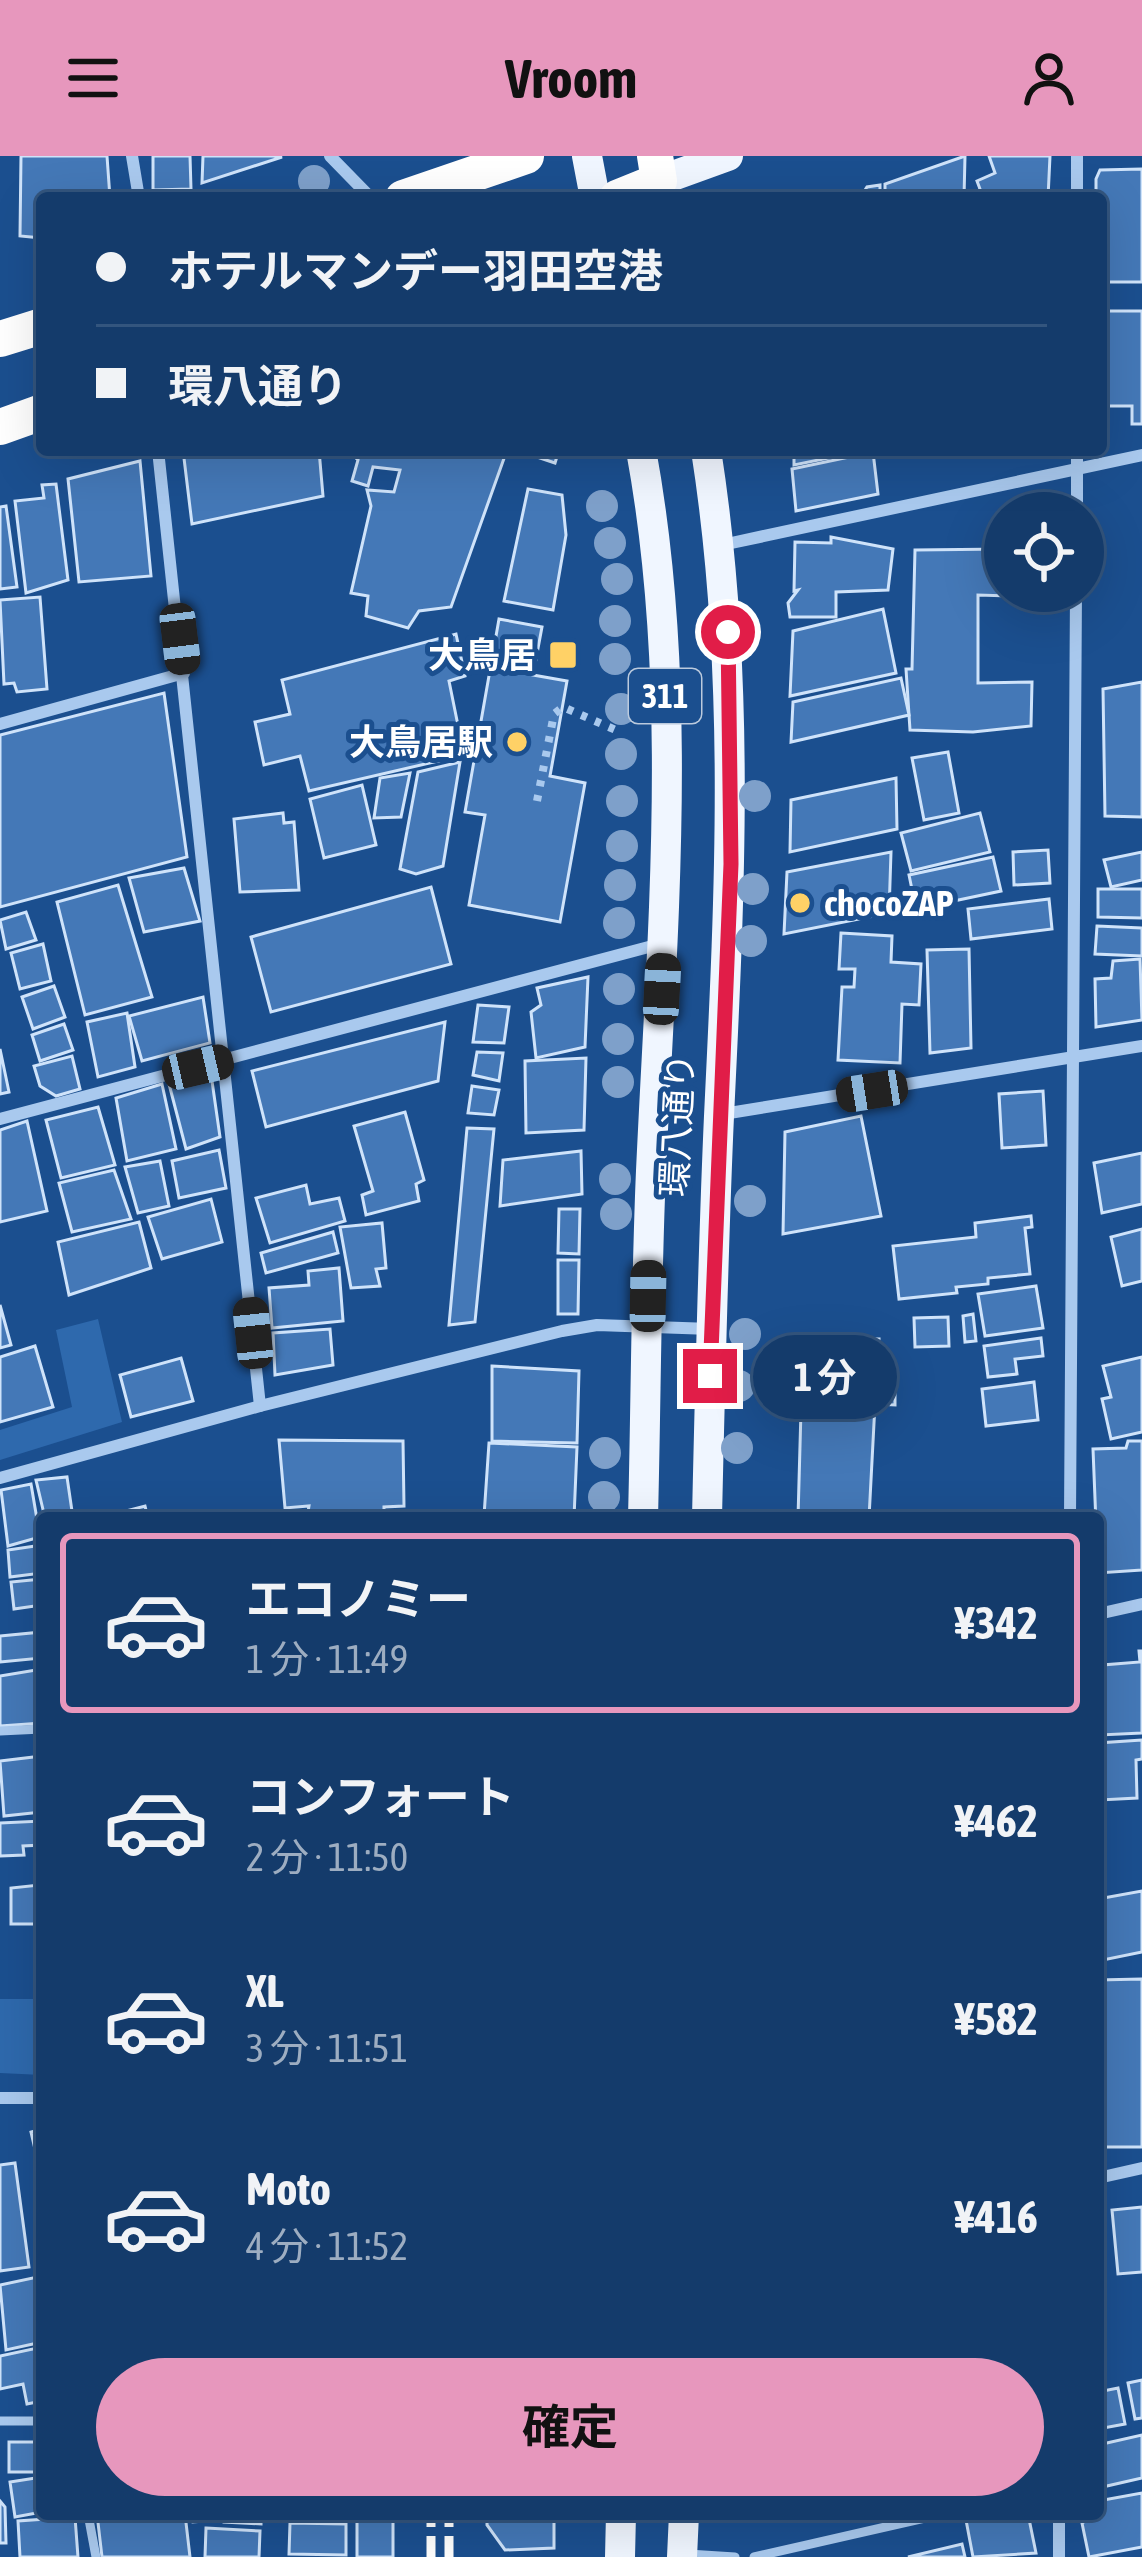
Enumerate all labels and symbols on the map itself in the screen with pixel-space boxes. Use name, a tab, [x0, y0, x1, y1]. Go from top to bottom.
car	[158, 601, 202, 677]
route start	[701, 605, 755, 659]
place label: 大鳥居	[428, 634, 536, 676]
marker: 大鳥居	[547, 639, 579, 671]
road number: 311	[629, 669, 701, 723]
place label: 大鳥居駅	[349, 721, 493, 763]
marker: 大鳥居駅	[504, 729, 530, 755]
place label: chocoZAP	[824, 882, 954, 924]
marker: chocoZAP	[787, 890, 813, 916]
car	[642, 952, 682, 1026]
car	[159, 1041, 237, 1093]
street label: 環八通り	[652, 1052, 702, 1198]
car	[834, 1068, 910, 1114]
car	[629, 1260, 667, 1332]
car	[231, 1295, 275, 1371]
callout: 1 分	[752, 1334, 896, 1418]
route end	[683, 1349, 737, 1403]

